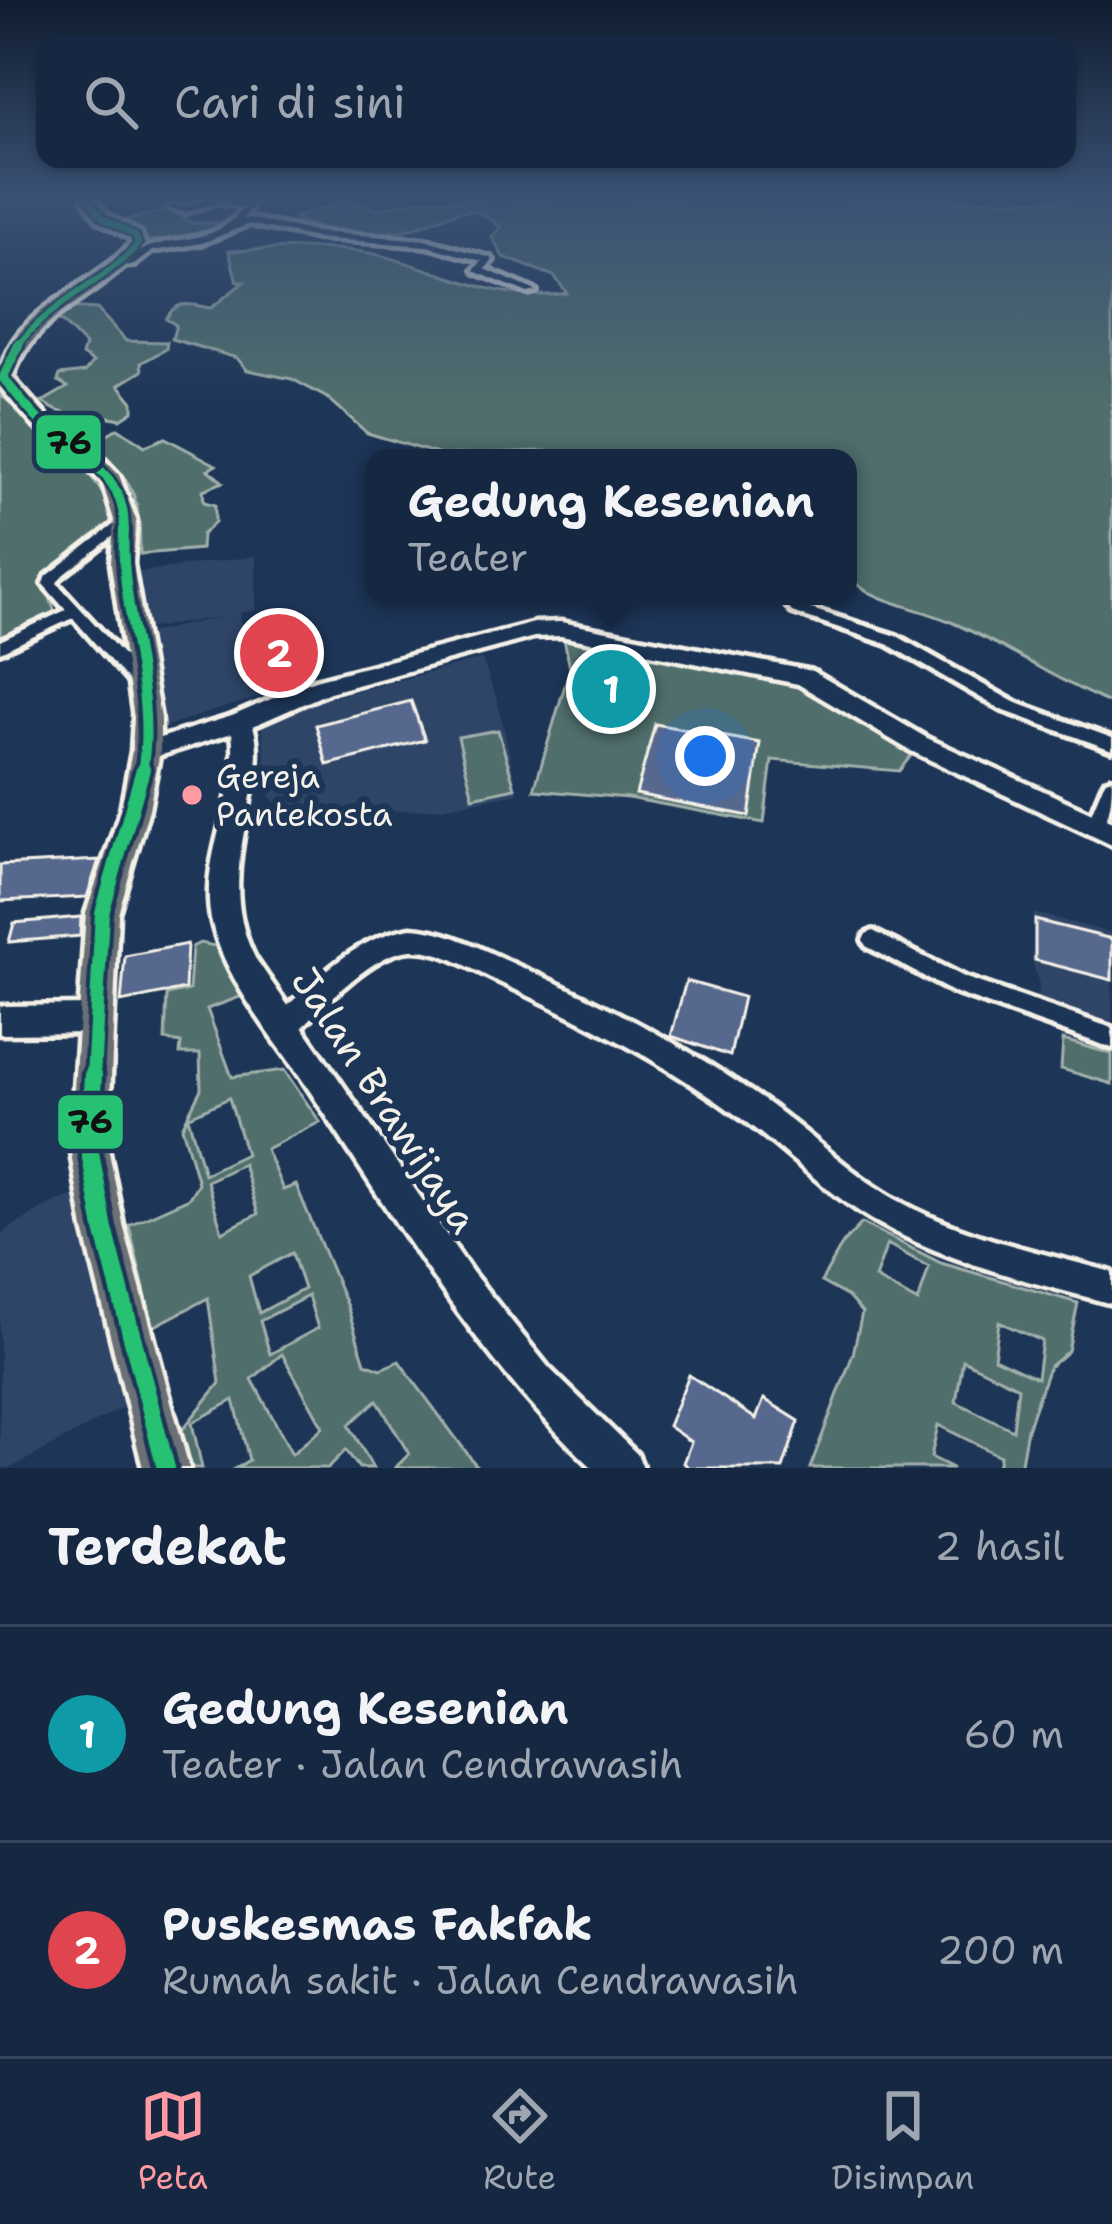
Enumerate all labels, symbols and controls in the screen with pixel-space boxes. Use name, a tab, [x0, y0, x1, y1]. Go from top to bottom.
search box	[36, 36, 1076, 168]
icon: search	[78, 69, 144, 135]
text: Cari di sini	[174, 72, 406, 132]
line badge: 76	[34, 413, 103, 471]
text: 76	[46, 420, 92, 465]
popup	[365, 449, 857, 605]
text: Gedung Kesenian	[408, 471, 814, 531]
text: Teater	[408, 531, 528, 583]
pin: 2	[240, 608, 318, 698]
pin: 1	[572, 644, 650, 734]
your location	[675, 726, 735, 786]
place label: Gereja Pantekosta	[216, 754, 392, 837]
marker: Gereja Pantekosta	[179, 782, 205, 808]
street label: Jalan Brawijaya	[280, 957, 490, 1243]
line badge: 76	[56, 1093, 125, 1151]
text: 76	[67, 1099, 113, 1144]
text: Terdekat	[48, 1512, 287, 1580]
text: 2 hasil	[934, 1520, 1064, 1572]
text: Gedung Kesenian	[162, 1678, 569, 1738]
text: 1	[78, 1708, 96, 1760]
text: 60 m	[964, 1708, 1064, 1760]
text: Teater · Jalan Cendrawasih	[162, 1738, 683, 1790]
text: Puskesmas Fakfak	[162, 1894, 593, 1954]
text: 2	[73, 1924, 101, 1976]
text: 200 m	[937, 1924, 1064, 1976]
text: Rumah sakit · Jalan Cendrawasih	[162, 1954, 799, 2006]
tab: Peta	[138, 2083, 208, 2200]
tab: Rute	[483, 2083, 556, 2200]
tab: Disimpan	[832, 2083, 974, 2200]

